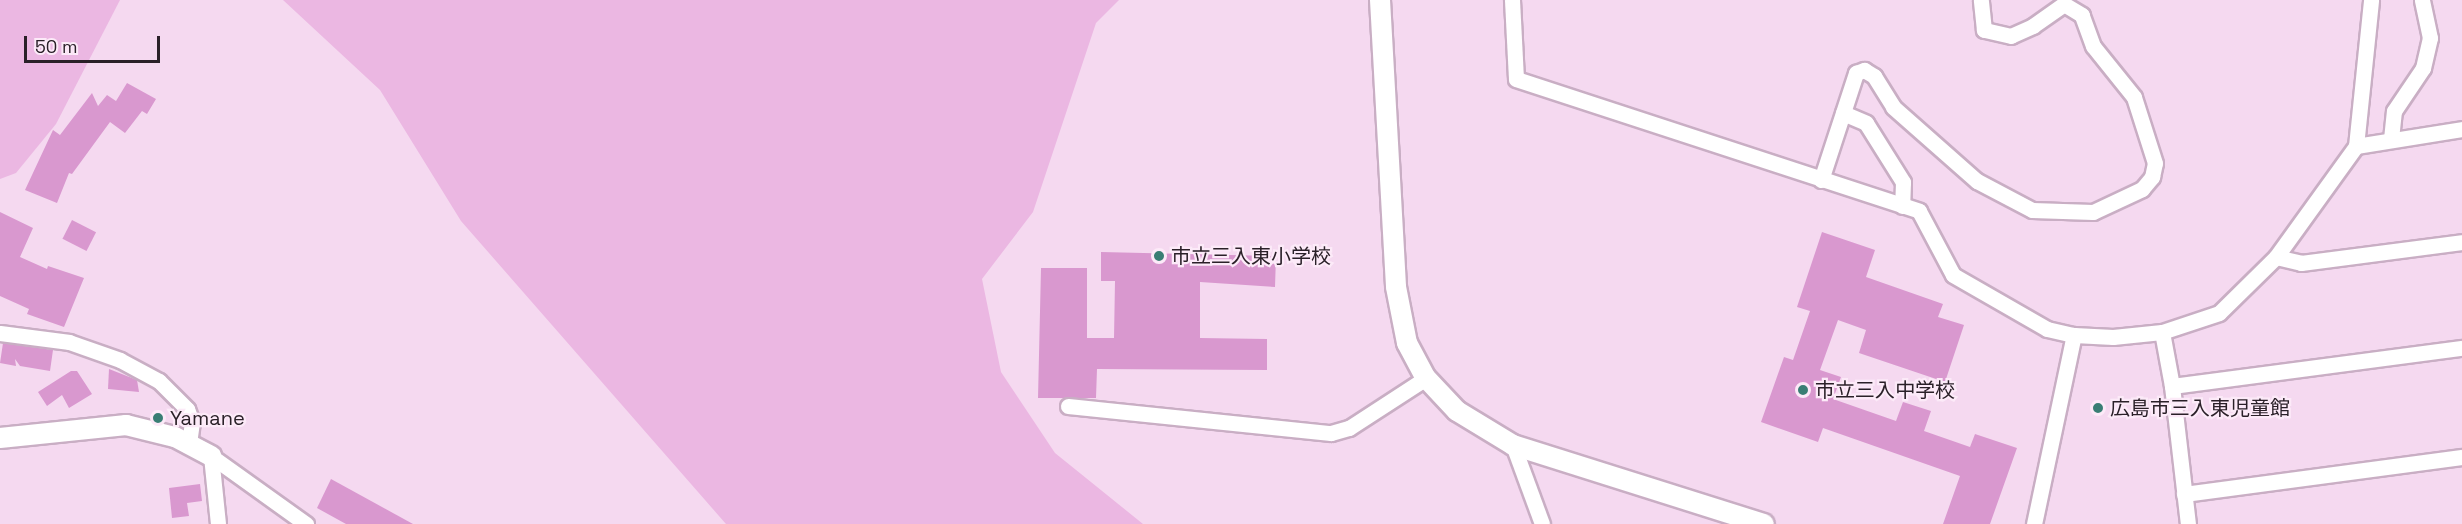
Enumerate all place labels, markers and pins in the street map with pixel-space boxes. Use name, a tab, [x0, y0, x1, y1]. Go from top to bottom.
place label: 市立三入東小学校	[1171, 244, 1331, 268]
marker: 市立三入東小学校	[1152, 249, 1166, 263]
place label: 市立三入中学校	[1815, 378, 1955, 402]
marker: 市立三入中学校	[1796, 383, 1810, 397]
place label: 広島市三入東児童館	[2110, 396, 2290, 420]
marker: 広島市三入東児童館	[2091, 401, 2105, 415]
place label: Yamane	[170, 406, 245, 430]
marker: Yamane	[151, 411, 165, 425]

